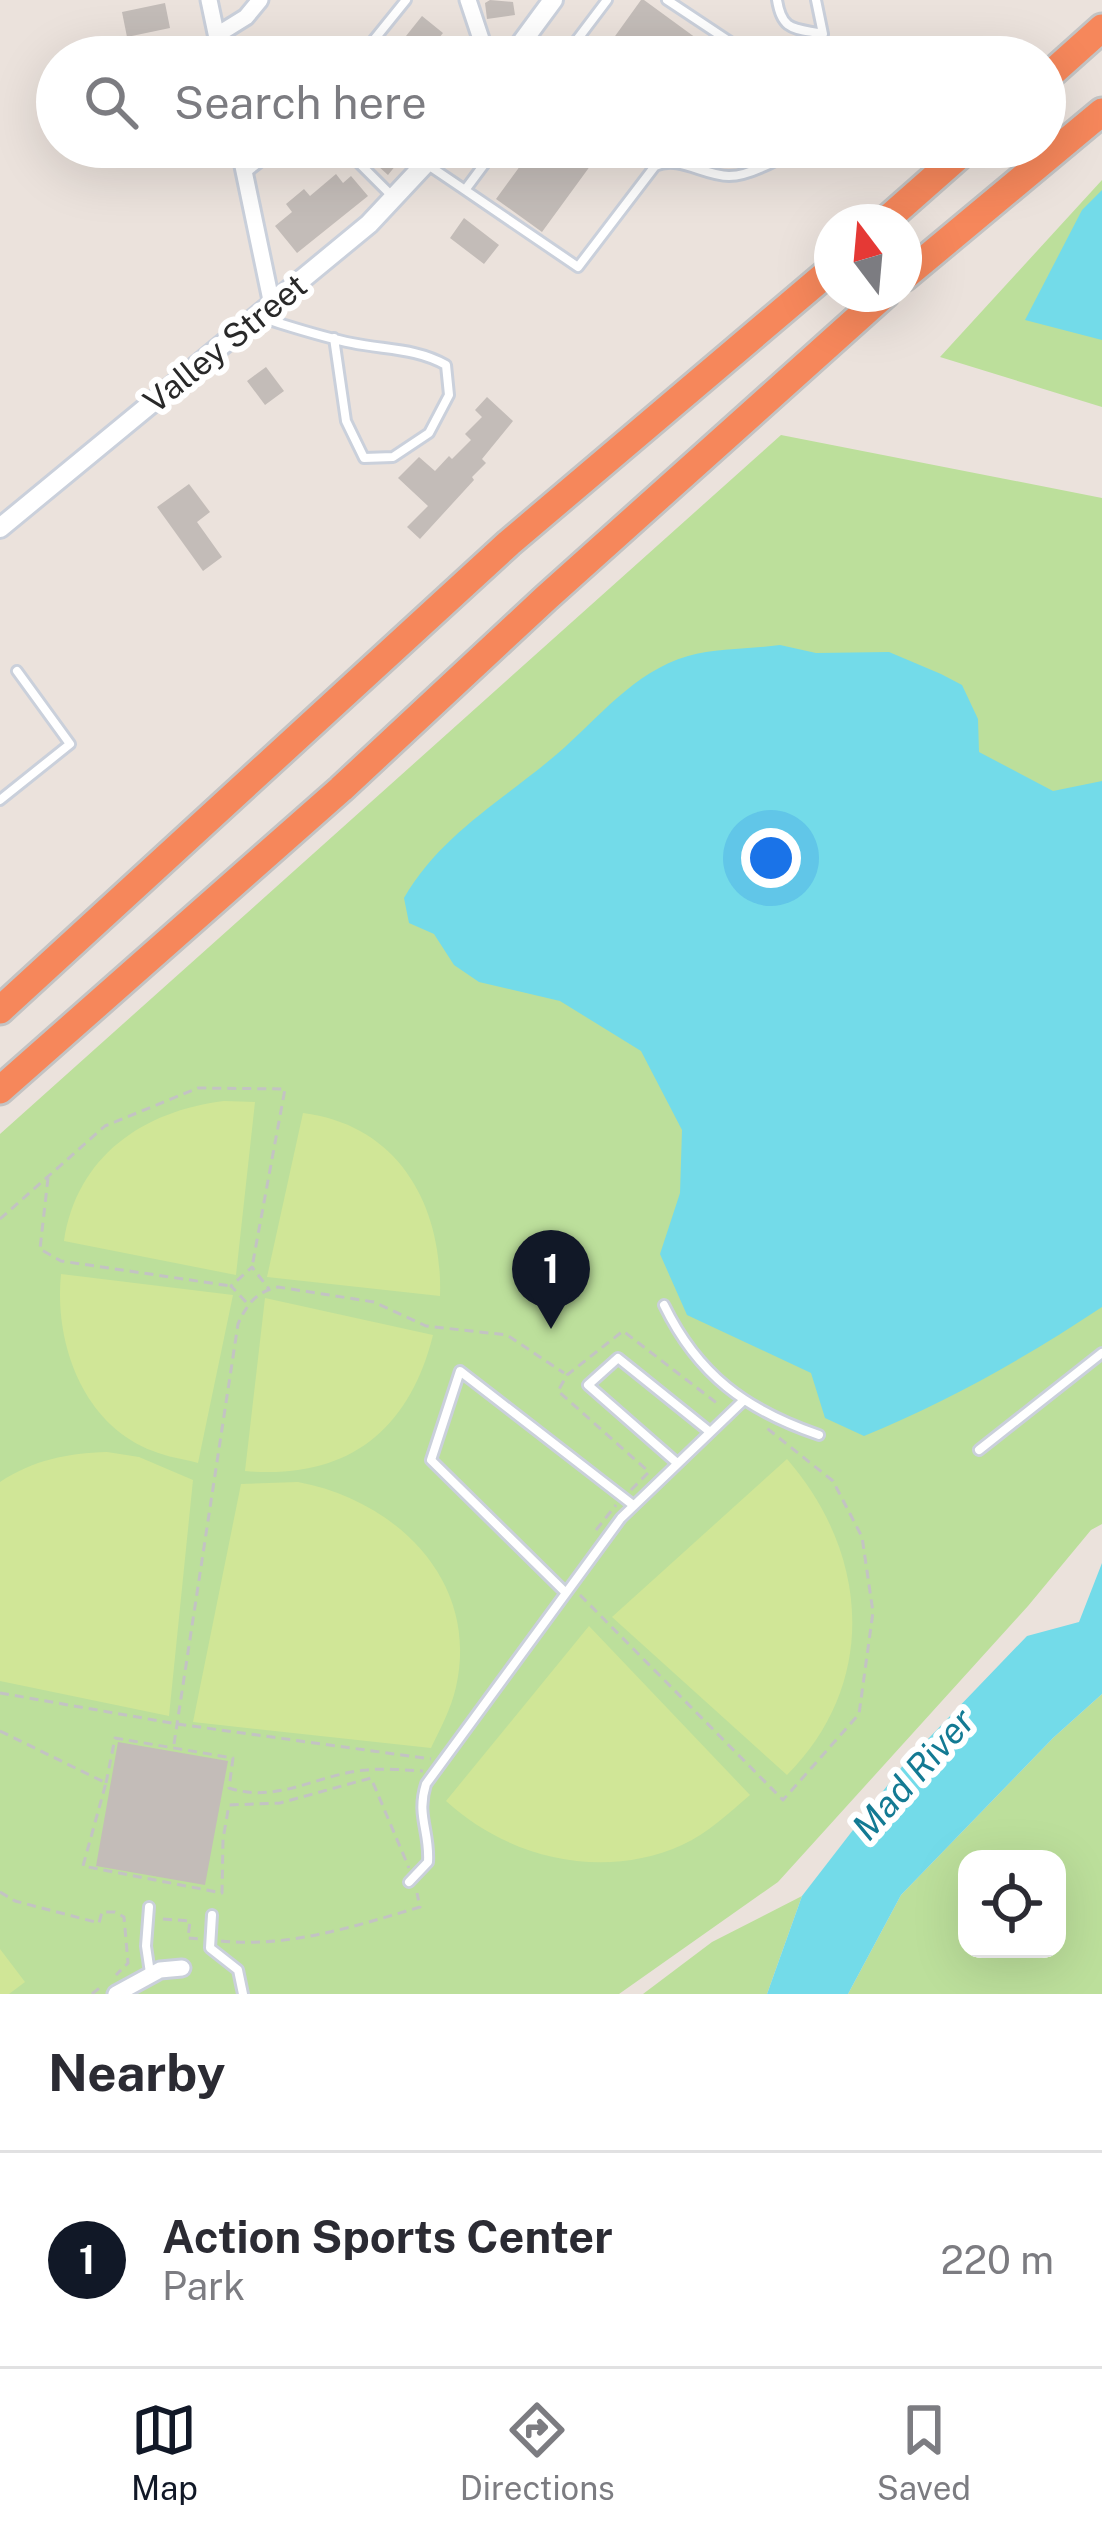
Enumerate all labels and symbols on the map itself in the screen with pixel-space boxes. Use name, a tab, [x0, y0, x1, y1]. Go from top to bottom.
north arrow	[814, 204, 922, 312]
street label: Valley Street	[136, 266, 314, 420]
your location	[741, 828, 801, 888]
pin: 1	[512, 1230, 590, 1329]
water label: Mad River	[843, 1700, 983, 1848]

